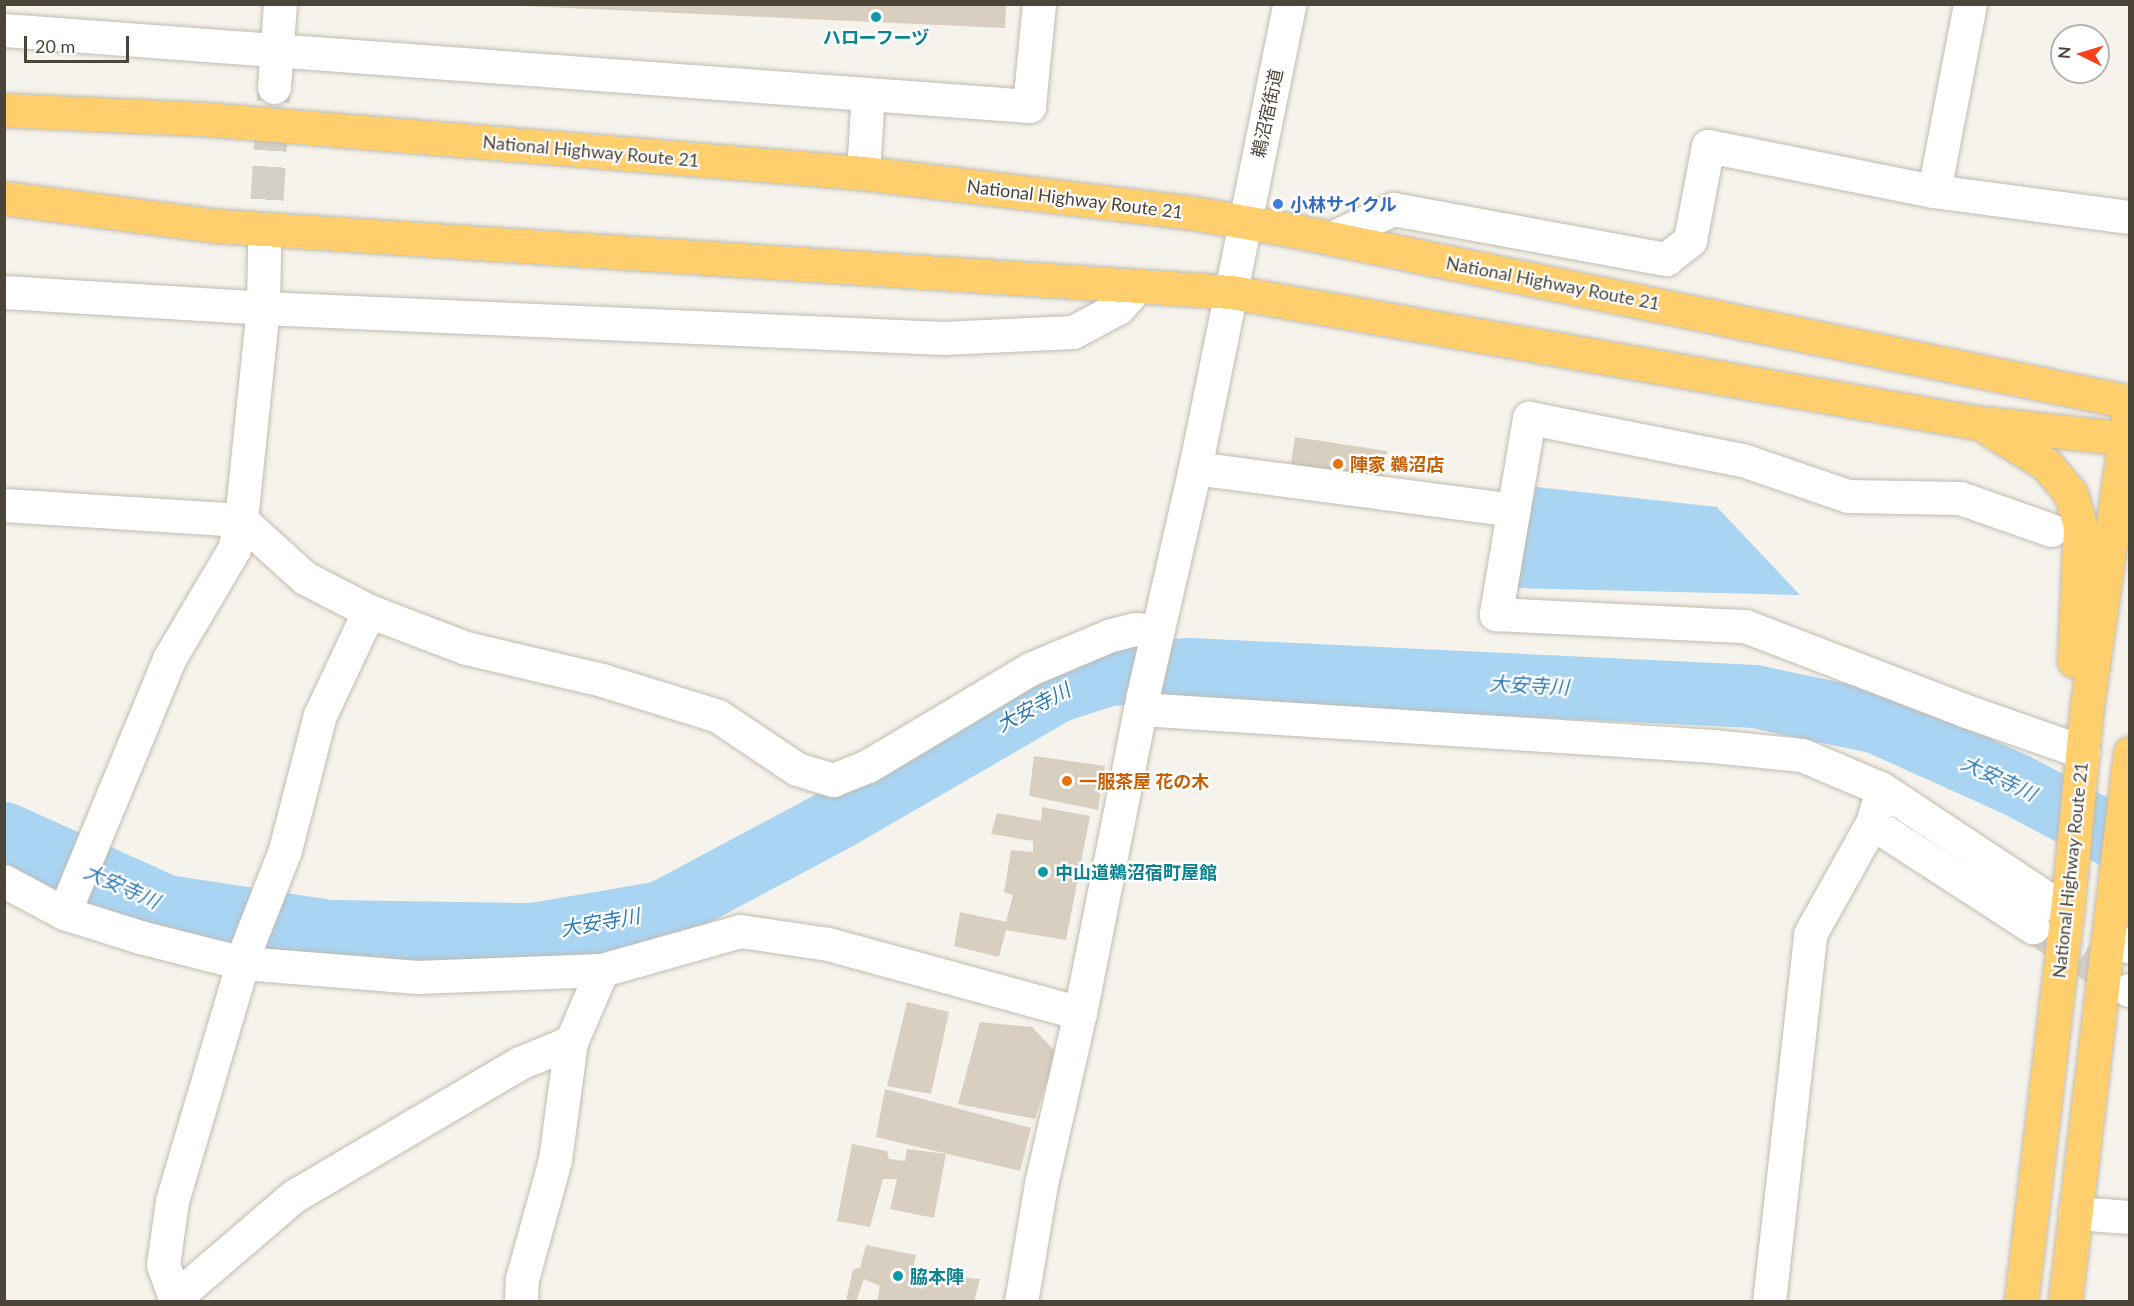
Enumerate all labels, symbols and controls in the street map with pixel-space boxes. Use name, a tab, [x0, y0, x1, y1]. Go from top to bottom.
marker: ハローフーヅ	[869, 10, 883, 24]
scale bar	[27, 24, 132, 62]
north arrow	[2050, 24, 2110, 84]
place label: ハローフーヅ	[822, 26, 930, 48]
text: 20 m	[35, 35, 75, 57]
text: N	[2054, 46, 2074, 60]
street label: 鵜沼宿街道	[1247, 67, 1287, 159]
street label: National Highway Route 21	[482, 131, 700, 171]
street label: National Highway Route 21	[966, 175, 1184, 223]
place label: 小林サイクル	[1290, 193, 1398, 215]
marker: 小林サイクル	[1271, 197, 1285, 211]
street label: National Highway Route 21	[1444, 252, 1662, 314]
place label: 陣家 鵜沼店	[1350, 453, 1444, 475]
marker: 陣家 鵜沼店	[1331, 457, 1345, 471]
water label: 大安寺川	[1488, 671, 1570, 699]
water label: 大安寺川	[992, 678, 1074, 736]
water label: 大安寺川	[1958, 750, 2040, 806]
street label: National Highway Route 21	[2048, 761, 2092, 979]
place label: 一服茶屋 花の木	[1079, 770, 1209, 792]
marker: 一服茶屋 花の木	[1060, 774, 1074, 788]
water label: 大安寺川	[81, 859, 163, 913]
place label: 中山道鵜沼宿町屋館	[1055, 861, 1217, 883]
marker: 中山道鵜沼宿町屋館	[1036, 865, 1050, 879]
water label: 大安寺川	[559, 903, 641, 941]
place label: 脇本陣	[910, 1265, 964, 1287]
marker: 脇本陣	[891, 1269, 905, 1283]

